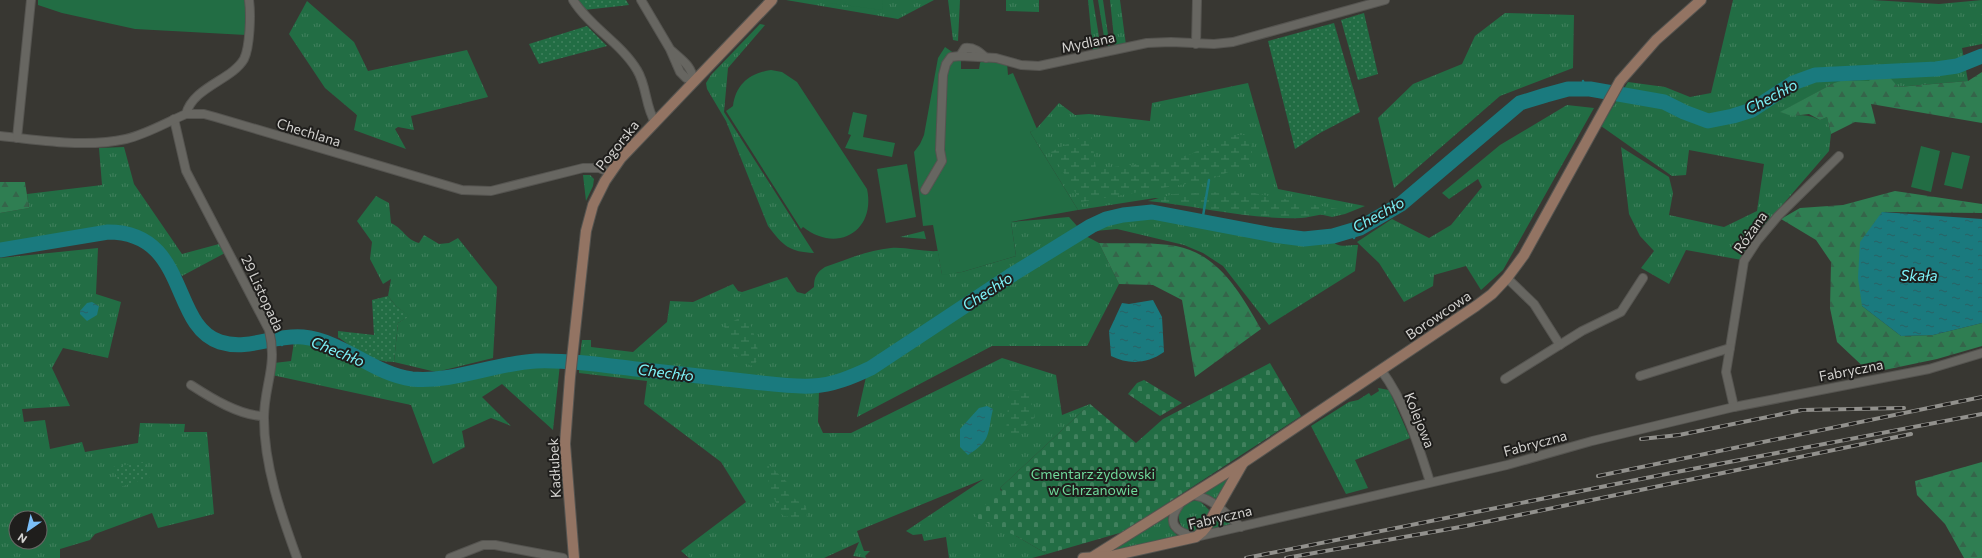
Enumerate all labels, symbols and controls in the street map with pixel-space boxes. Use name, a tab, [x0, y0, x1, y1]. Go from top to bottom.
street label: Mydlana	[1060, 28, 1116, 56]
water label: Chechło	[1742, 75, 1800, 117]
street label: Chechlana	[275, 114, 343, 150]
street label: Pogorska	[592, 117, 642, 173]
water label: Chechło	[1349, 192, 1407, 236]
street label: Różana	[1730, 208, 1770, 256]
street label: 29 Listopada	[238, 252, 288, 334]
water label: Skała	[1900, 266, 1938, 284]
water label: Chechło	[958, 268, 1016, 314]
street label: Borowcowa	[1402, 287, 1474, 343]
water label: Chechło	[309, 332, 367, 370]
street label: Fabryczna	[1817, 355, 1885, 385]
water label: Chechło	[637, 360, 695, 384]
street label: Kolejowa	[1401, 390, 1439, 450]
street label: Fabryczna	[1501, 426, 1569, 460]
street label: Kadłubek	[544, 437, 564, 498]
park label: Cmentarz żydowski w Chrzanowie	[1031, 465, 1155, 498]
street label: Fabryczna	[1186, 501, 1254, 533]
north arrow	[8, 510, 48, 550]
text: N	[15, 531, 29, 546]

